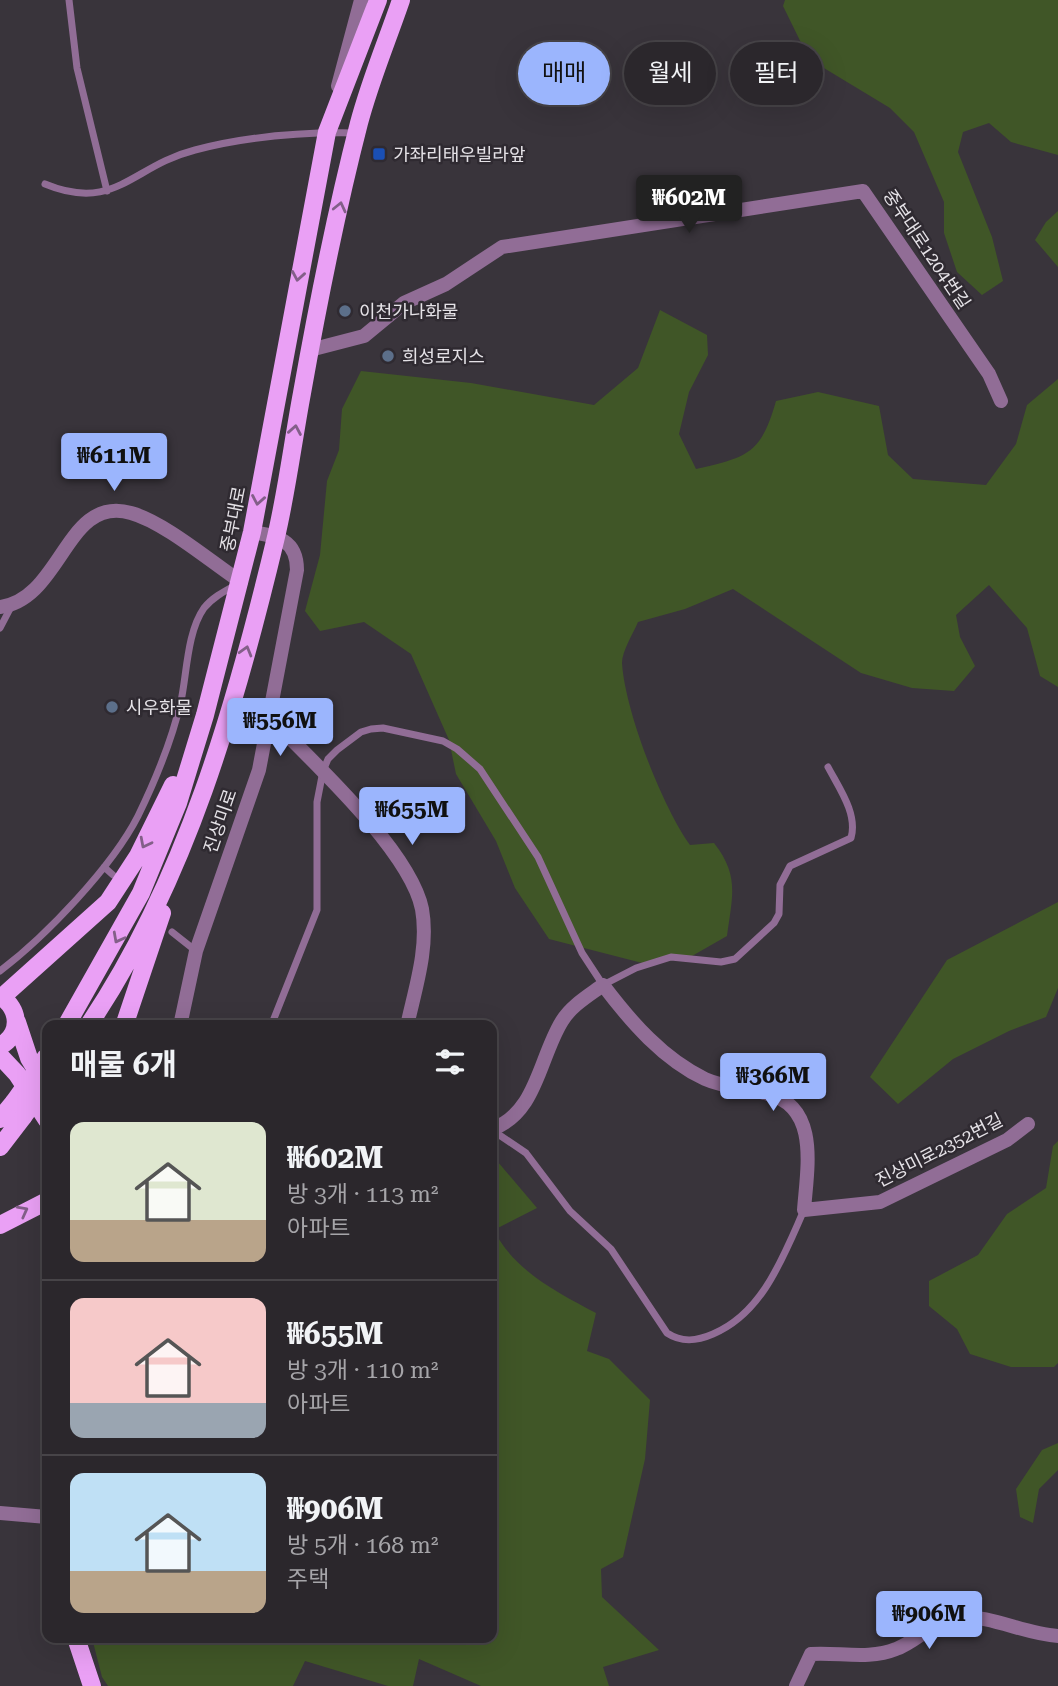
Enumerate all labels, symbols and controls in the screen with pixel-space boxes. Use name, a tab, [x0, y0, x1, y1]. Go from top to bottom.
chip: 매매	[518, 42, 610, 105]
chip: 월세	[624, 42, 716, 105]
chip: 필터	[730, 42, 823, 105]
place label: 가좌리태우빌라앞	[393, 144, 525, 165]
marker: 가좌리태우빌라앞	[371, 146, 387, 162]
pin: ₩602M	[640, 176, 738, 235]
text: ₩602M	[652, 184, 726, 211]
street label: 중부대로1204번길	[879, 185, 975, 313]
one-way arrow	[332, 201, 346, 213]
one-way arrow	[291, 270, 306, 282]
place label: 이천가나화물	[359, 301, 458, 322]
marker: 이천가나화물	[337, 303, 353, 319]
place label: 희성로지스	[402, 346, 485, 367]
marker: 희성로지스	[380, 348, 396, 364]
one-way arrow	[287, 424, 302, 436]
pin: ₩611M	[65, 434, 163, 493]
text: ₩611M	[77, 442, 151, 469]
street label: 중부대로	[216, 484, 250, 554]
one-way arrow	[251, 494, 266, 506]
one-way arrow	[237, 646, 252, 658]
place label: 시우화물	[126, 697, 192, 718]
pin: ₩556M	[231, 698, 329, 758]
marker: 시우화물	[104, 699, 120, 715]
text: ₩556M	[243, 707, 317, 734]
street label: 진상미로	[199, 786, 241, 856]
pin: ₩655M	[363, 788, 461, 847]
text: ₩655M	[375, 796, 449, 823]
one-way arrow	[140, 836, 153, 849]
one-way arrow	[113, 931, 126, 943]
icon: filters	[431, 1043, 469, 1081]
text: 매물 6개	[70, 1047, 177, 1082]
pin: ₩366M	[724, 1054, 822, 1113]
text: ₩366M	[736, 1062, 810, 1089]
street label: 진상미로2352번길	[872, 1109, 1006, 1191]
text: ₩602M	[287, 1140, 383, 1175]
icon: home	[126, 1150, 210, 1234]
text: 방 3개 · 113 m²	[287, 1181, 438, 1208]
one-way arrow	[16, 1206, 28, 1220]
text: 아파트	[287, 1215, 350, 1242]
text: ₩655M	[287, 1316, 383, 1351]
icon: home	[126, 1326, 210, 1410]
text: 방 3개 · 110 m²	[287, 1357, 438, 1384]
text: 아파트	[287, 1391, 350, 1418]
text: ₩906M	[287, 1491, 383, 1526]
icon: home	[126, 1501, 210, 1585]
text: 방 5개 · 168 m²	[287, 1532, 438, 1559]
text: 주택	[287, 1566, 329, 1593]
pin: ₩906M	[880, 1592, 978, 1651]
text: ₩906M	[892, 1600, 966, 1627]

